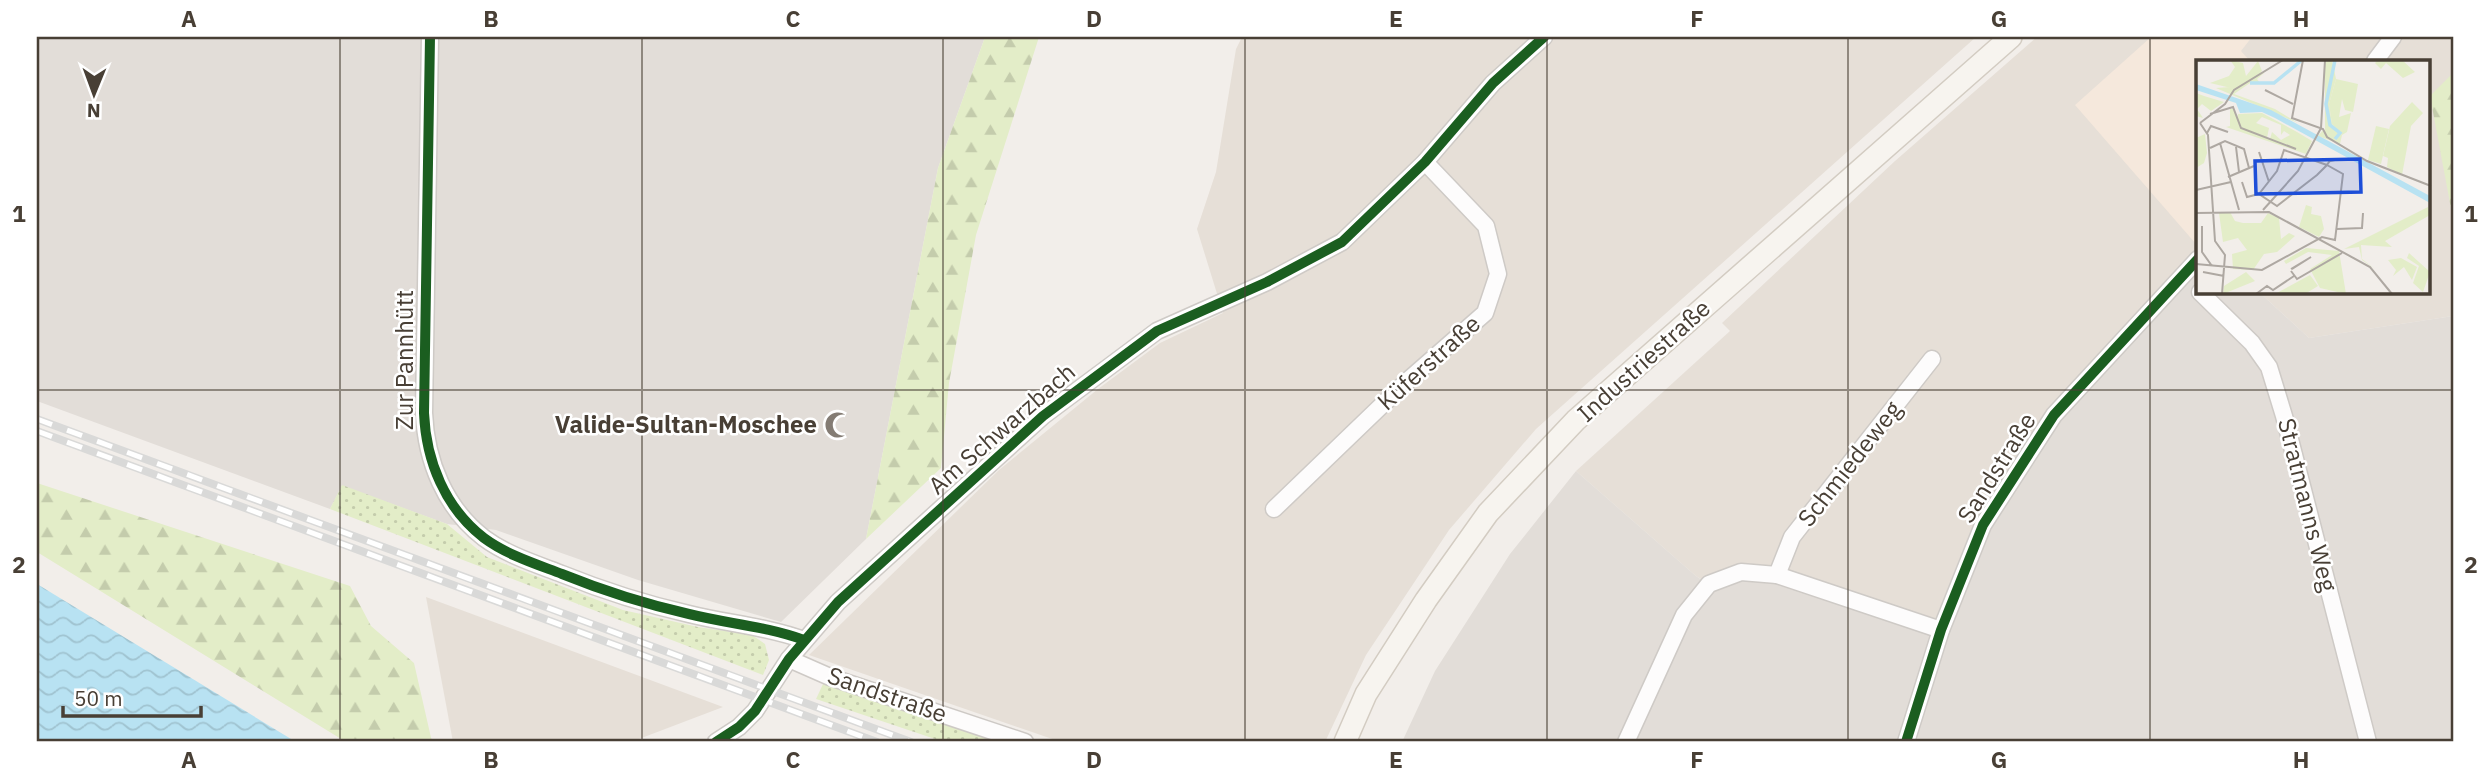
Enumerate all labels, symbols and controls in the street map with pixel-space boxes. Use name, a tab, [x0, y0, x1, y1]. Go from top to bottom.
text: A	[181, 3, 197, 33]
text: B	[483, 3, 499, 33]
text: C	[786, 3, 801, 33]
text: D	[1086, 3, 1102, 33]
text: E	[1389, 3, 1403, 33]
text: F	[1690, 3, 1704, 33]
text: G	[1991, 3, 2007, 33]
text: H	[2293, 3, 2309, 33]
north arrow	[60, 60, 130, 130]
inset map	[2196, 60, 2430, 294]
text: N	[87, 99, 101, 123]
text: 1	[12, 198, 26, 228]
text: 1	[2464, 198, 2478, 228]
street label: Zur Pannhütt	[388, 290, 420, 430]
street label: Industriestraße	[1570, 292, 1717, 429]
street label: Küferstraße	[1370, 307, 1487, 417]
street label: Am Schwarzbach	[921, 355, 1082, 501]
street label: Schmiedeweg	[1790, 394, 1908, 533]
street label: Sandstraße	[1950, 406, 2043, 529]
place label: Valide-Sultan-Moschee	[555, 408, 817, 440]
mosque icon: Valide-Sultan-Moschee	[823, 410, 853, 440]
street label: Stratmanns Weg	[2271, 415, 2345, 595]
text: 2	[12, 549, 26, 579]
text: 2	[2464, 549, 2478, 579]
street label: Sandstraße	[823, 659, 951, 729]
scale bar	[63, 674, 201, 718]
text: 50 m	[74, 684, 123, 712]
text: A	[181, 744, 197, 774]
text: B	[483, 744, 499, 774]
text: C	[786, 744, 801, 774]
text: D	[1086, 744, 1102, 774]
text: E	[1389, 744, 1403, 774]
text: F	[1690, 744, 1704, 774]
text: G	[1991, 744, 2007, 774]
text: H	[2293, 744, 2309, 774]

